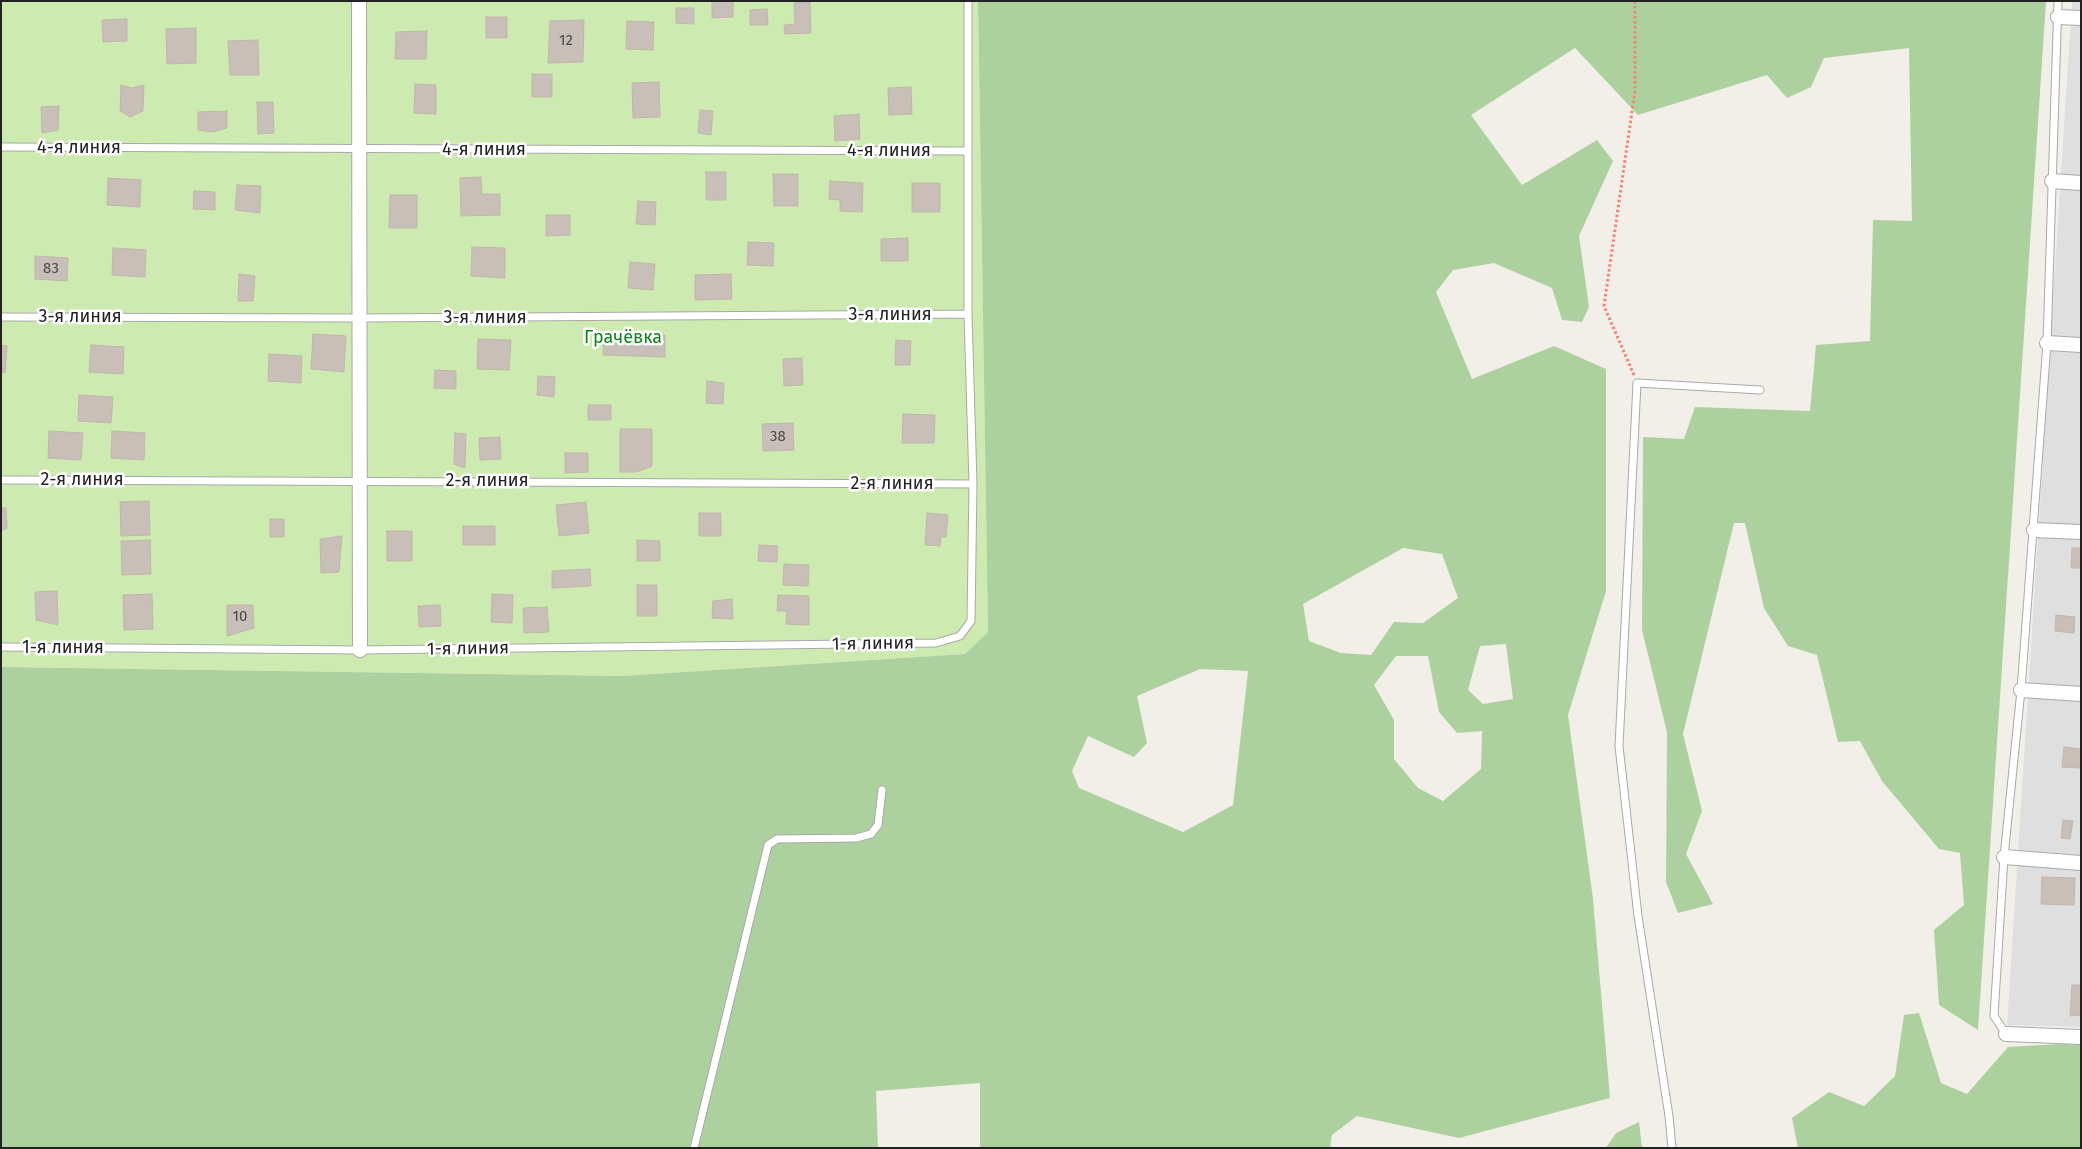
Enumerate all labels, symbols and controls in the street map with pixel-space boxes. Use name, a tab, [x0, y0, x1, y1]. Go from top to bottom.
house number: 12	[559, 32, 573, 50]
street label: 4-я линия	[37, 137, 121, 159]
street label: 4-я линия	[442, 139, 526, 161]
street label: 4-я линия	[847, 140, 931, 162]
house number: 83	[43, 260, 59, 278]
street label: 3-я линия	[848, 304, 932, 326]
street label: 3-я линия	[38, 306, 122, 328]
street label: 3-я линия	[443, 307, 527, 329]
park label: Грачёвка	[584, 327, 662, 349]
house number: 38	[770, 428, 786, 446]
street label: 2-я линия	[40, 469, 124, 491]
street label: 2-я линия	[445, 470, 529, 492]
street label: 2-я линия	[850, 473, 934, 495]
house number: 10	[233, 608, 247, 626]
street label: 1-я линия	[832, 632, 914, 656]
street label: 1-я линия	[22, 637, 104, 659]
street label: 1-я линия	[427, 637, 509, 661]

